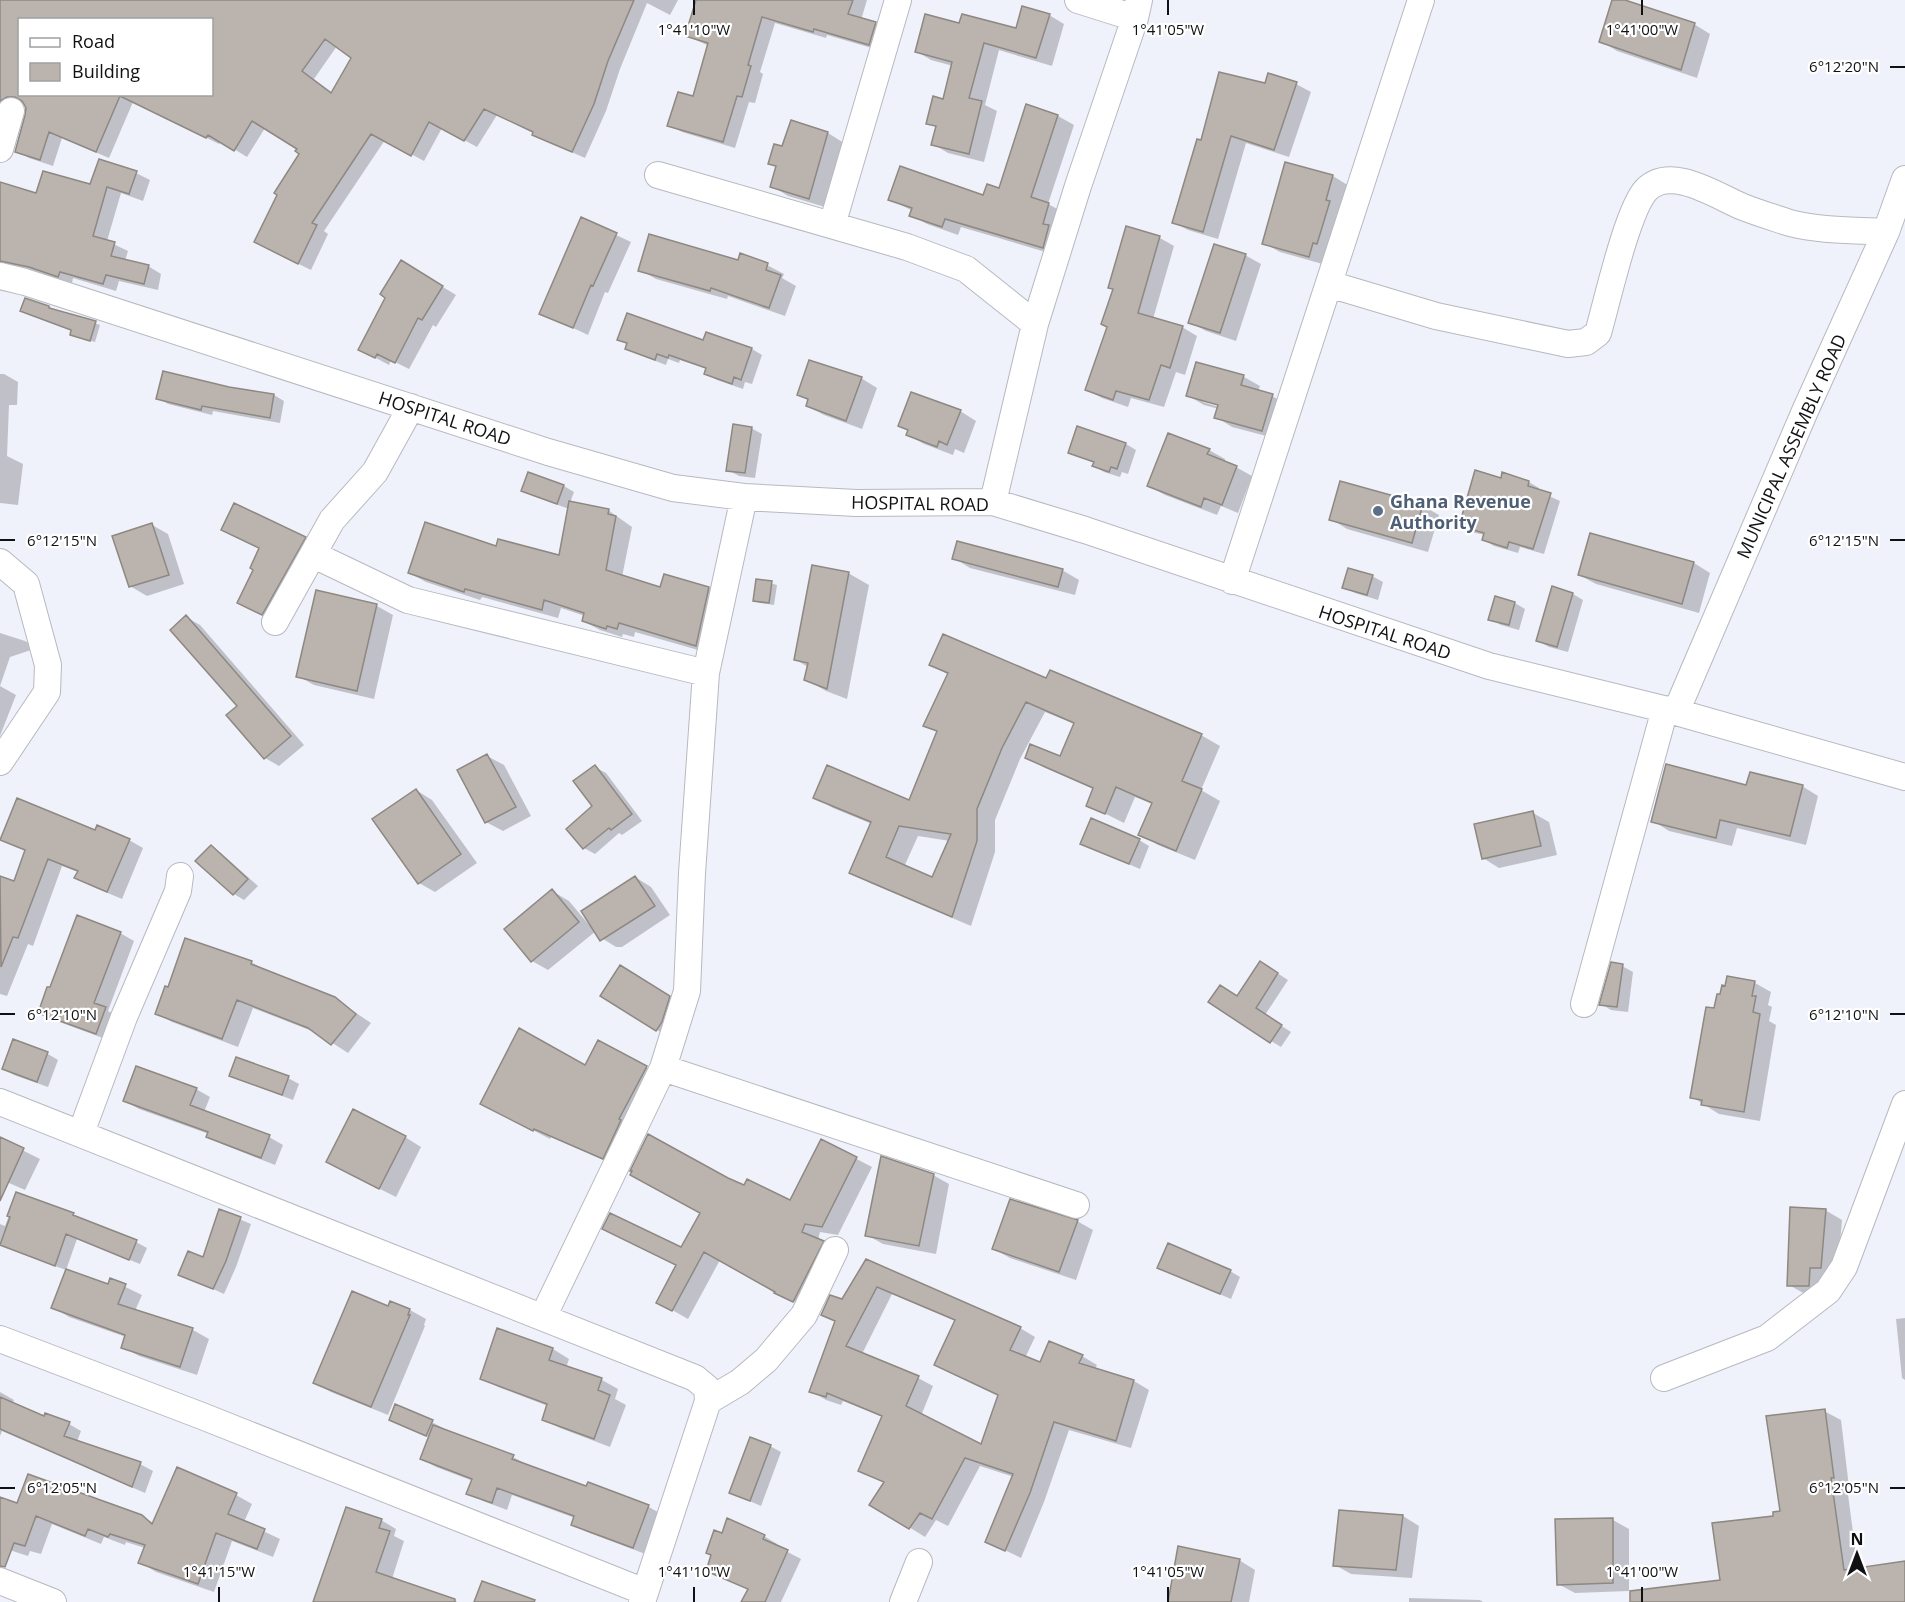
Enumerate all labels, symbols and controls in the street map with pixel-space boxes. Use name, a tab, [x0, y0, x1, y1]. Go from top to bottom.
legend	[18, 18, 213, 96]
text: 1°41'10"W	[658, 19, 730, 39]
text: 1°41'05"W	[1132, 19, 1204, 39]
text: 1°41'00"W	[1606, 19, 1678, 39]
text: Road	[72, 29, 115, 53]
text: 6°12'20"N	[1809, 56, 1879, 76]
text: Building	[72, 59, 140, 83]
street label: MUNICIPAL ASSEMBLY ROAD	[1731, 330, 1851, 562]
street label: HOSPITAL ROAD	[376, 385, 514, 451]
place label: Ghana Revenue Authority	[1390, 489, 1531, 534]
street label: HOSPITAL ROAD	[851, 490, 989, 516]
marker: Ghana Revenue Authority	[1371, 504, 1385, 518]
text: 6°12'15"N	[27, 530, 97, 550]
text: 6°12'15"N	[1809, 530, 1879, 550]
street label: HOSPITAL ROAD	[1316, 599, 1454, 665]
text: 6°12'10"N	[27, 1004, 97, 1024]
text: 6°12'10"N	[1809, 1004, 1879, 1024]
text: 6°12'05"N	[27, 1477, 97, 1497]
text: 6°12'05"N	[1809, 1477, 1879, 1497]
north arrow	[1827, 1524, 1887, 1584]
text: N	[1850, 1528, 1864, 1550]
text: 1°41'15"W	[183, 1561, 255, 1581]
text: 1°41'10"W	[658, 1561, 730, 1581]
text: 1°41'05"W	[1132, 1561, 1204, 1581]
text: 1°41'00"W	[1606, 1561, 1678, 1581]

